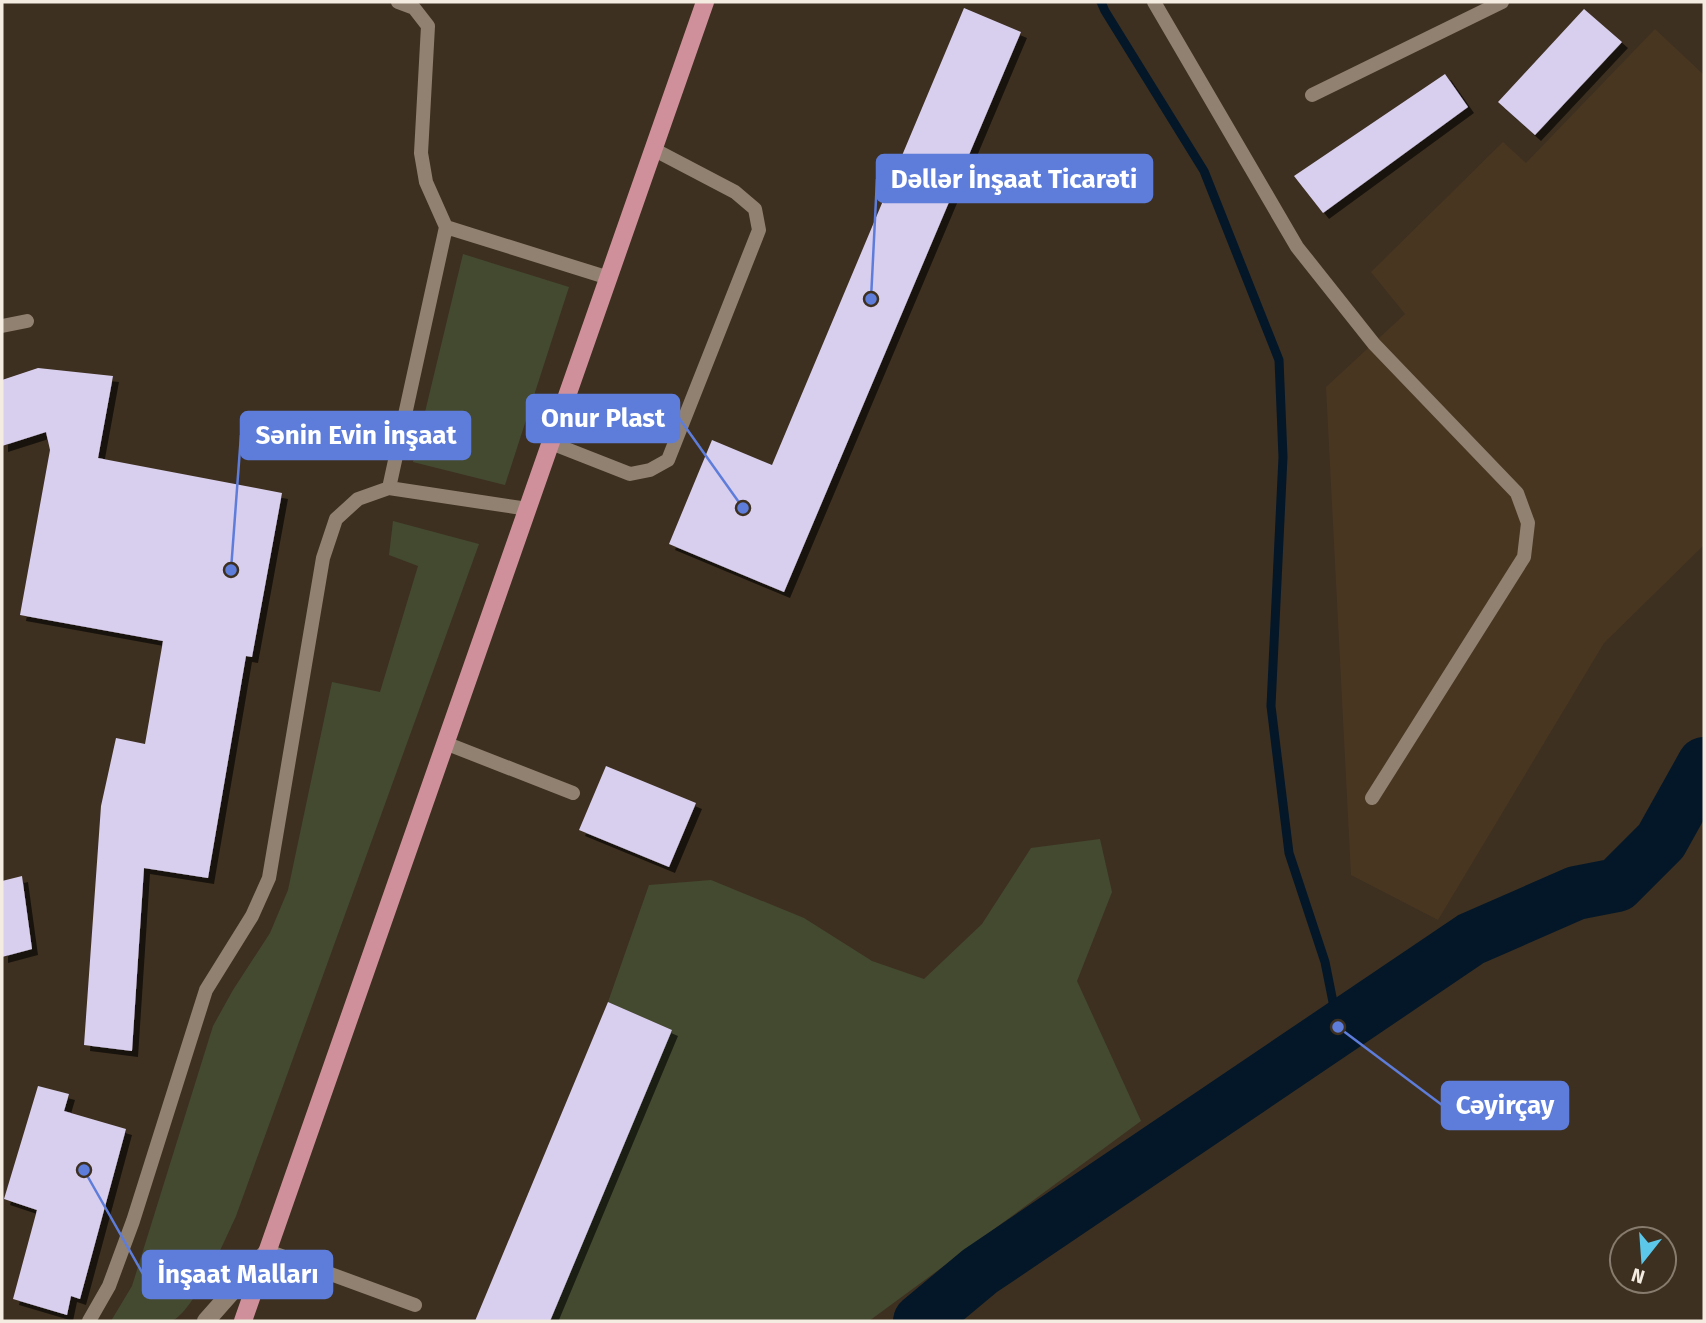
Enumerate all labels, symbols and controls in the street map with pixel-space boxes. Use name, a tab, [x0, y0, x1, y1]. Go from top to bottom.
callout: Dəllər İnşaat Ticarəti	[877, 155, 1152, 202]
text: Dəllər İnşaat Ticarəti	[891, 164, 1137, 195]
callout: Onur Plast	[527, 395, 679, 442]
text: Onur Plast	[541, 403, 666, 434]
callout: Sənin Evin İnşaat	[241, 412, 470, 459]
text: Sənin Evin İnşaat	[255, 420, 458, 451]
callout: Cəyirçay	[1442, 1082, 1568, 1129]
text: Cəyirçay	[1456, 1090, 1555, 1121]
north arrow	[1608, 1225, 1678, 1295]
callout: İnşaat Malları	[143, 1251, 332, 1298]
text: İnşaat Malları	[157, 1259, 319, 1290]
text: N	[1629, 1263, 1648, 1289]

